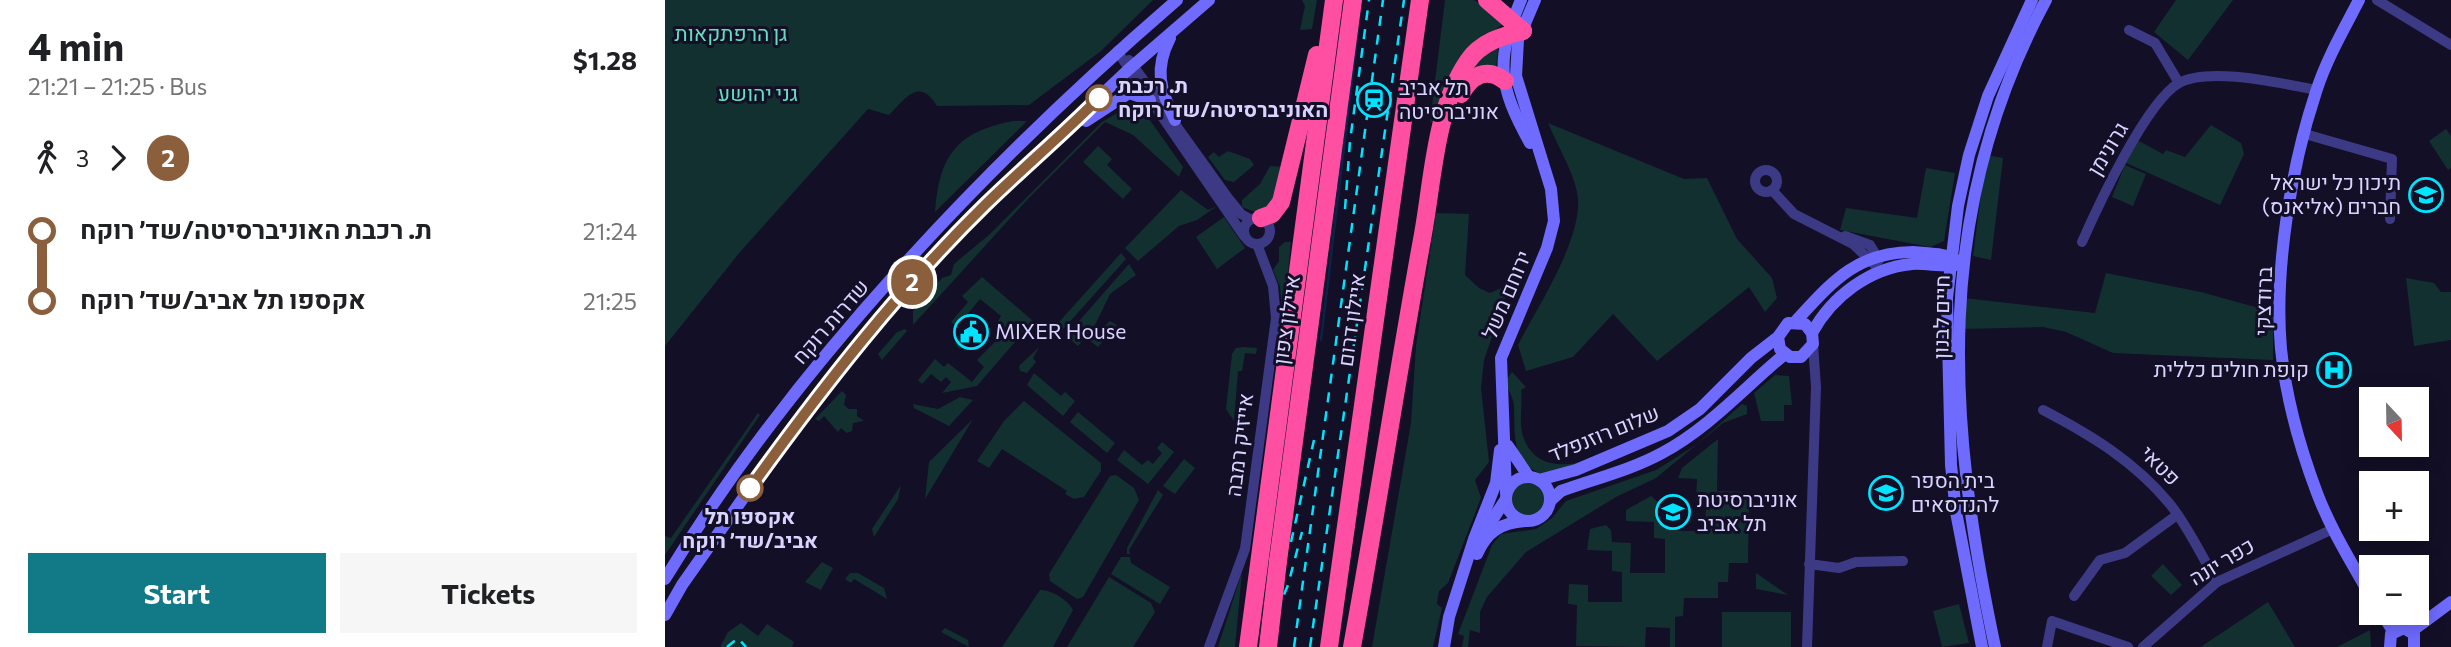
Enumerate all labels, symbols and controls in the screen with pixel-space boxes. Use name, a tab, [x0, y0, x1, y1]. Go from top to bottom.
park label: גן הרפתקאות	[675, 20, 787, 45]
text: 4 min	[28, 22, 124, 69]
text: $1.28	[573, 44, 637, 75]
text: 21:21 – 21:25 · Bus	[28, 72, 207, 100]
place label: ת. רכבת האוניברסיטה/שד׳ רוקח	[1118, 72, 1328, 121]
place label: תל אביב אוניברסיטה	[1399, 74, 1499, 123]
park label: גני יהושע	[718, 80, 798, 105]
station icon: תל אביב אוניברסיטה	[1355, 81, 1393, 119]
marker: ת. רכבת האוניברסיטה/שד׳ רוקח	[1086, 85, 1112, 111]
street label: גרונימן	[2081, 117, 2132, 179]
icon: walk	[28, 139, 66, 177]
icon: forward	[99, 139, 137, 177]
text: 2	[161, 143, 175, 172]
text: 3	[76, 144, 89, 172]
place label: תיכון כל ישראל חברים (אליאנס)	[2262, 169, 2401, 218]
school or university icon: תיכון כל ישראל חברים (אליאנס)	[2407, 176, 2445, 214]
text: ת. רכבת האוניברסיטה/שד׳ רוקח	[80, 213, 432, 244]
text: 21:24	[583, 217, 637, 245]
street label: ירוחם משל	[1476, 246, 1535, 342]
line badge: 2	[889, 259, 935, 305]
street label: ברודצקי	[2249, 266, 2276, 336]
text: 2	[905, 267, 919, 296]
street label: איילון דרום	[1332, 272, 1369, 368]
street label: איילון צפון	[1267, 273, 1304, 366]
street label: שדרות רוקח	[786, 274, 873, 368]
street label: חיים לבנון	[1927, 275, 1954, 359]
text: אקספו תל אביב/שד׳ רוקח	[80, 283, 366, 314]
text: 21:25	[583, 287, 637, 315]
public building icon: MIXER House	[952, 313, 990, 351]
place label: MIXER House	[995, 318, 1126, 343]
hospital icon: קופת חולים כללית	[2315, 351, 2353, 389]
place label: קופת חולים כללית	[2154, 356, 2309, 381]
north arrow	[2359, 387, 2429, 457]
map controls	[2359, 387, 2429, 625]
street label: אייזיק רמבה	[1220, 392, 1257, 498]
street label: שלום רוזנפלד	[1544, 399, 1663, 466]
street label: פטאי	[2136, 440, 2186, 490]
place label: בית הספר להנדסאים	[1911, 467, 1999, 516]
button: +	[2359, 471, 2429, 541]
school or university icon: בית הספר להנדסאים	[1867, 474, 1905, 512]
marker: אקספו תל אביב/שד׳ רוקח	[737, 475, 763, 501]
place label: אוניברסיטת תל אביב	[1697, 486, 1798, 535]
school or university icon: אוניברסיטת תל אביב	[1654, 493, 1692, 531]
place label: אקספו תל אביב/שד׳ רוקח	[682, 503, 818, 552]
street label: כפר יונה	[2184, 532, 2258, 590]
button: Start	[28, 553, 326, 633]
button: Tickets	[340, 553, 637, 633]
button: −	[2359, 555, 2429, 625]

